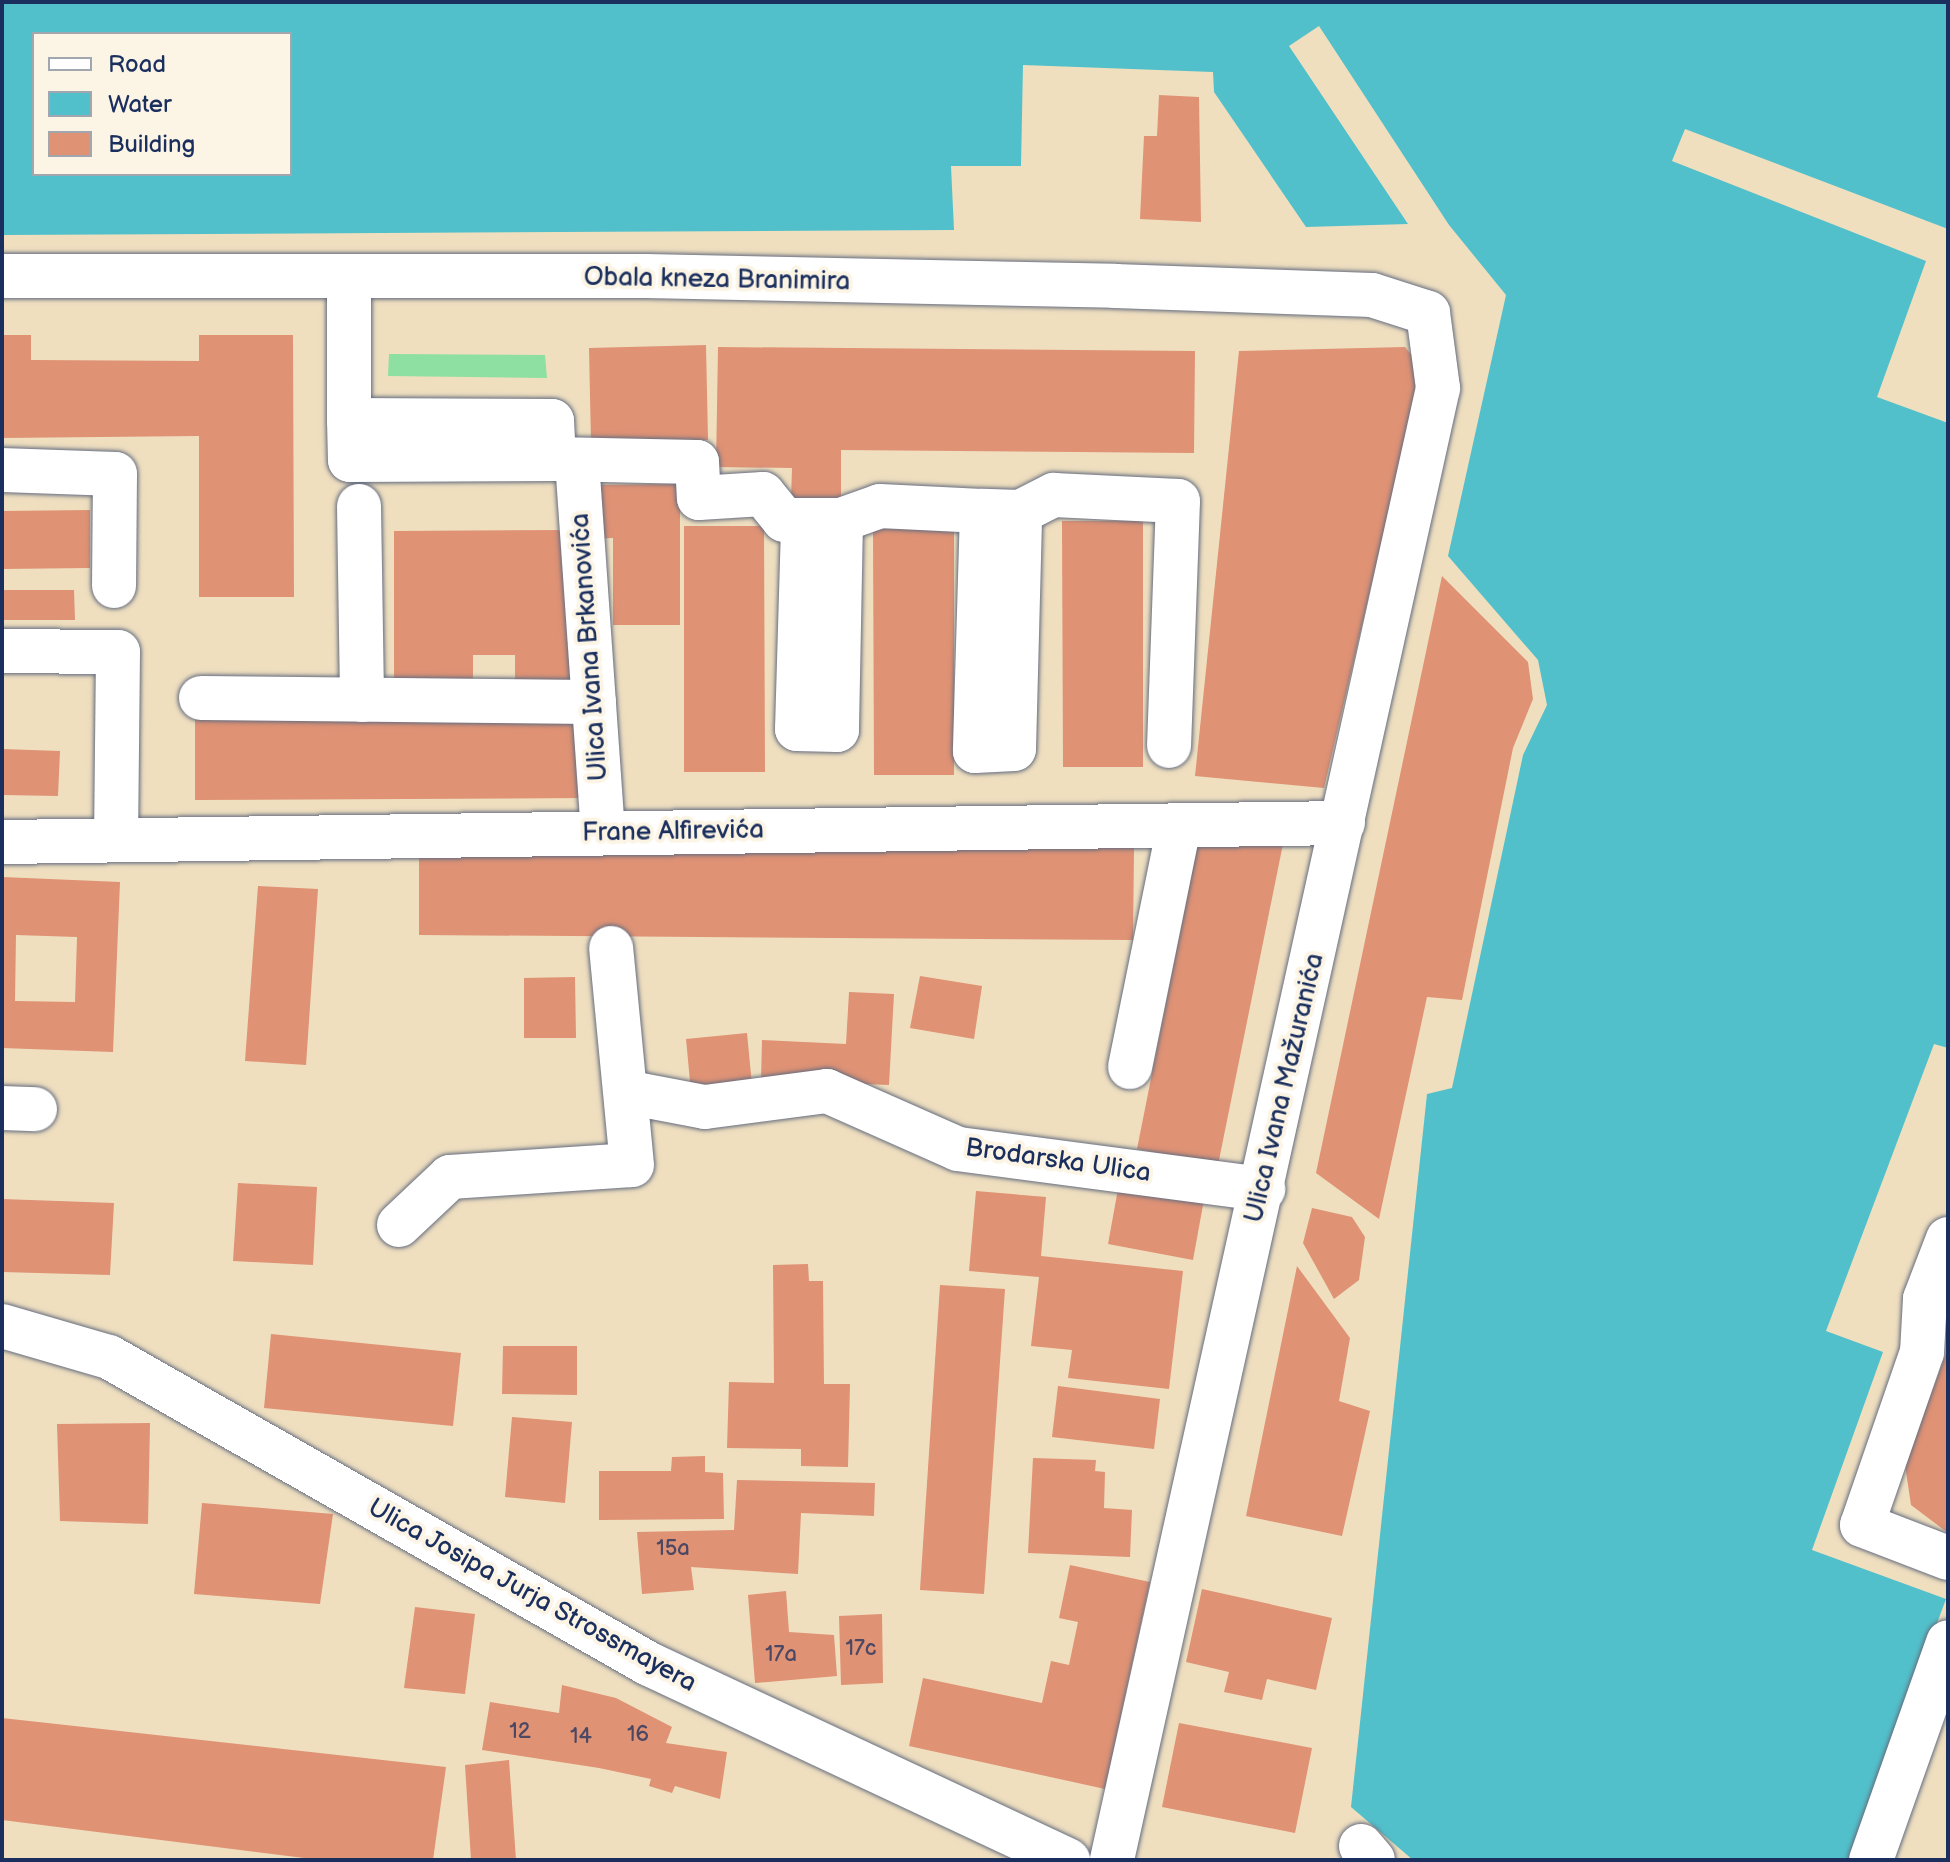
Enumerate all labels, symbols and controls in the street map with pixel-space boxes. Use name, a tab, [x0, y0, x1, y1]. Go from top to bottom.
legend	[32, 32, 292, 176]
text: Road	[108, 50, 166, 79]
text: Water	[108, 90, 172, 119]
text: Building	[108, 130, 195, 159]
street label: Obala kneza Branimira	[583, 262, 851, 298]
street label: Ulica Ivana Brkanovića	[565, 512, 615, 782]
street label: Frane Alfirevića	[582, 815, 764, 849]
street label: Ulica Ivana Mažuranića	[1239, 950, 1331, 1226]
street label: Brodarska Ulica	[963, 1133, 1153, 1189]
street label: Ulica Josipa Jurja Strossmayera	[361, 1492, 703, 1700]
house number: 15a	[656, 1536, 690, 1562]
house number: 17c	[845, 1636, 877, 1662]
house number: 17a	[765, 1642, 797, 1668]
house number: 12	[509, 1719, 531, 1745]
house number: 16	[627, 1722, 649, 1748]
house number: 14	[570, 1724, 592, 1750]

